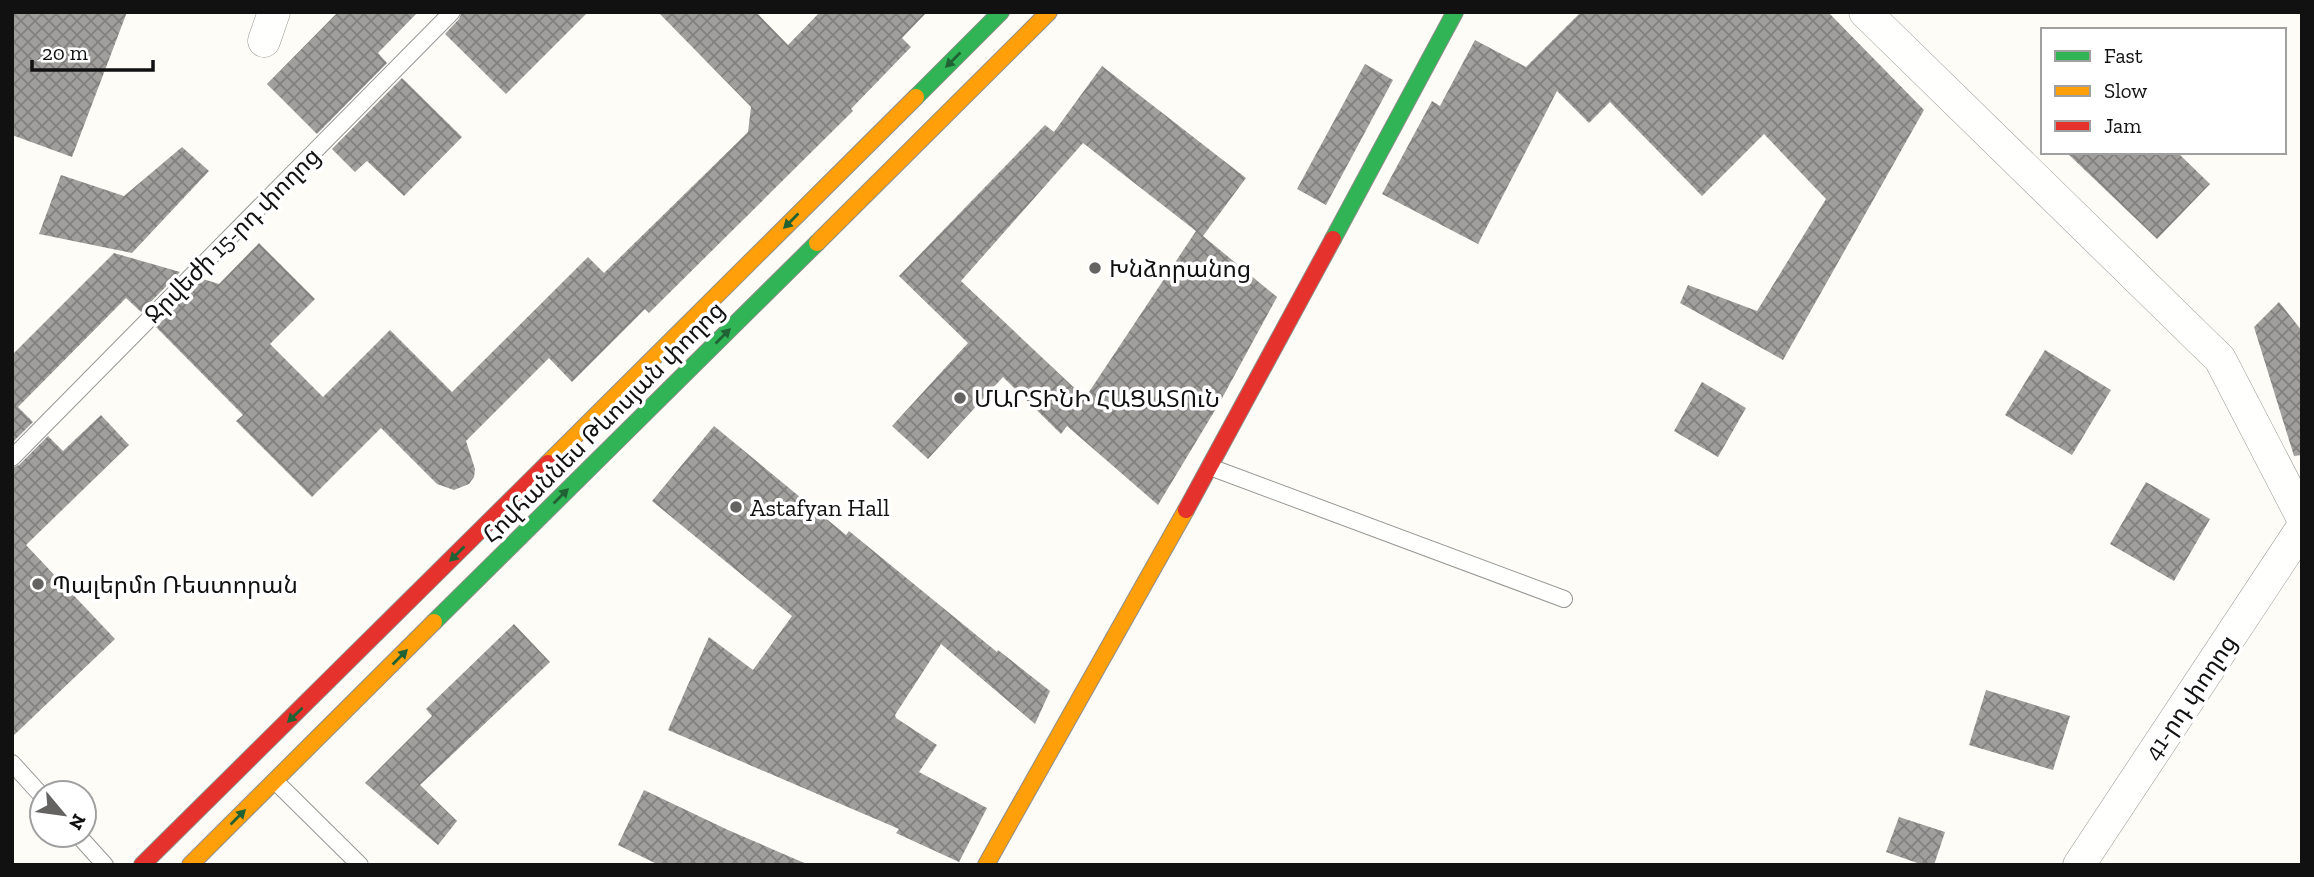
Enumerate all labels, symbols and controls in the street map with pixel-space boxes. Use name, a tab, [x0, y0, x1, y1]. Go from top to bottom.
scale bar	[32, 28, 152, 72]
legend	[2041, 28, 2286, 154]
text: 20 m	[42, 40, 88, 65]
text: Fast	[2104, 43, 2143, 68]
one-way arrow	[944, 52, 961, 69]
text: Slow	[2104, 78, 2147, 103]
text: Jam	[2104, 113, 2141, 138]
street label: Ջրվեժի 15-րդ փողոց	[138, 141, 326, 329]
one-way arrow	[784, 212, 800, 229]
place label: Խնձորանոց	[1109, 254, 1251, 283]
marker: Խնձորանոց	[1087, 260, 1103, 276]
street label: Հովհաննես Թևոսյան փողոց	[476, 295, 730, 549]
one-way arrow	[714, 328, 731, 345]
place label: ՄԱՐՏԻՆԻ ՀԱՑԱՏՈւՆ	[974, 384, 1220, 413]
marker: ՄԱՐՏԻՆԻ ՀԱՑԱՏՈւՆ	[952, 390, 968, 406]
one-way arrow	[552, 489, 569, 505]
place label: Astafyan Hall	[750, 493, 890, 522]
marker: Astafyan Hall	[728, 499, 744, 515]
one-way arrow	[448, 546, 465, 563]
place label: Պալերմո Ռեստորան	[52, 570, 298, 599]
marker: Պալերմո Ռեստորան	[30, 576, 46, 592]
street label: 41-րդ փողոց	[2138, 629, 2242, 765]
one-way arrow	[391, 648, 408, 665]
one-way arrow	[288, 706, 304, 723]
north arrow	[28, 779, 98, 849]
one-way arrow	[229, 809, 246, 825]
text: N	[64, 810, 91, 834]

